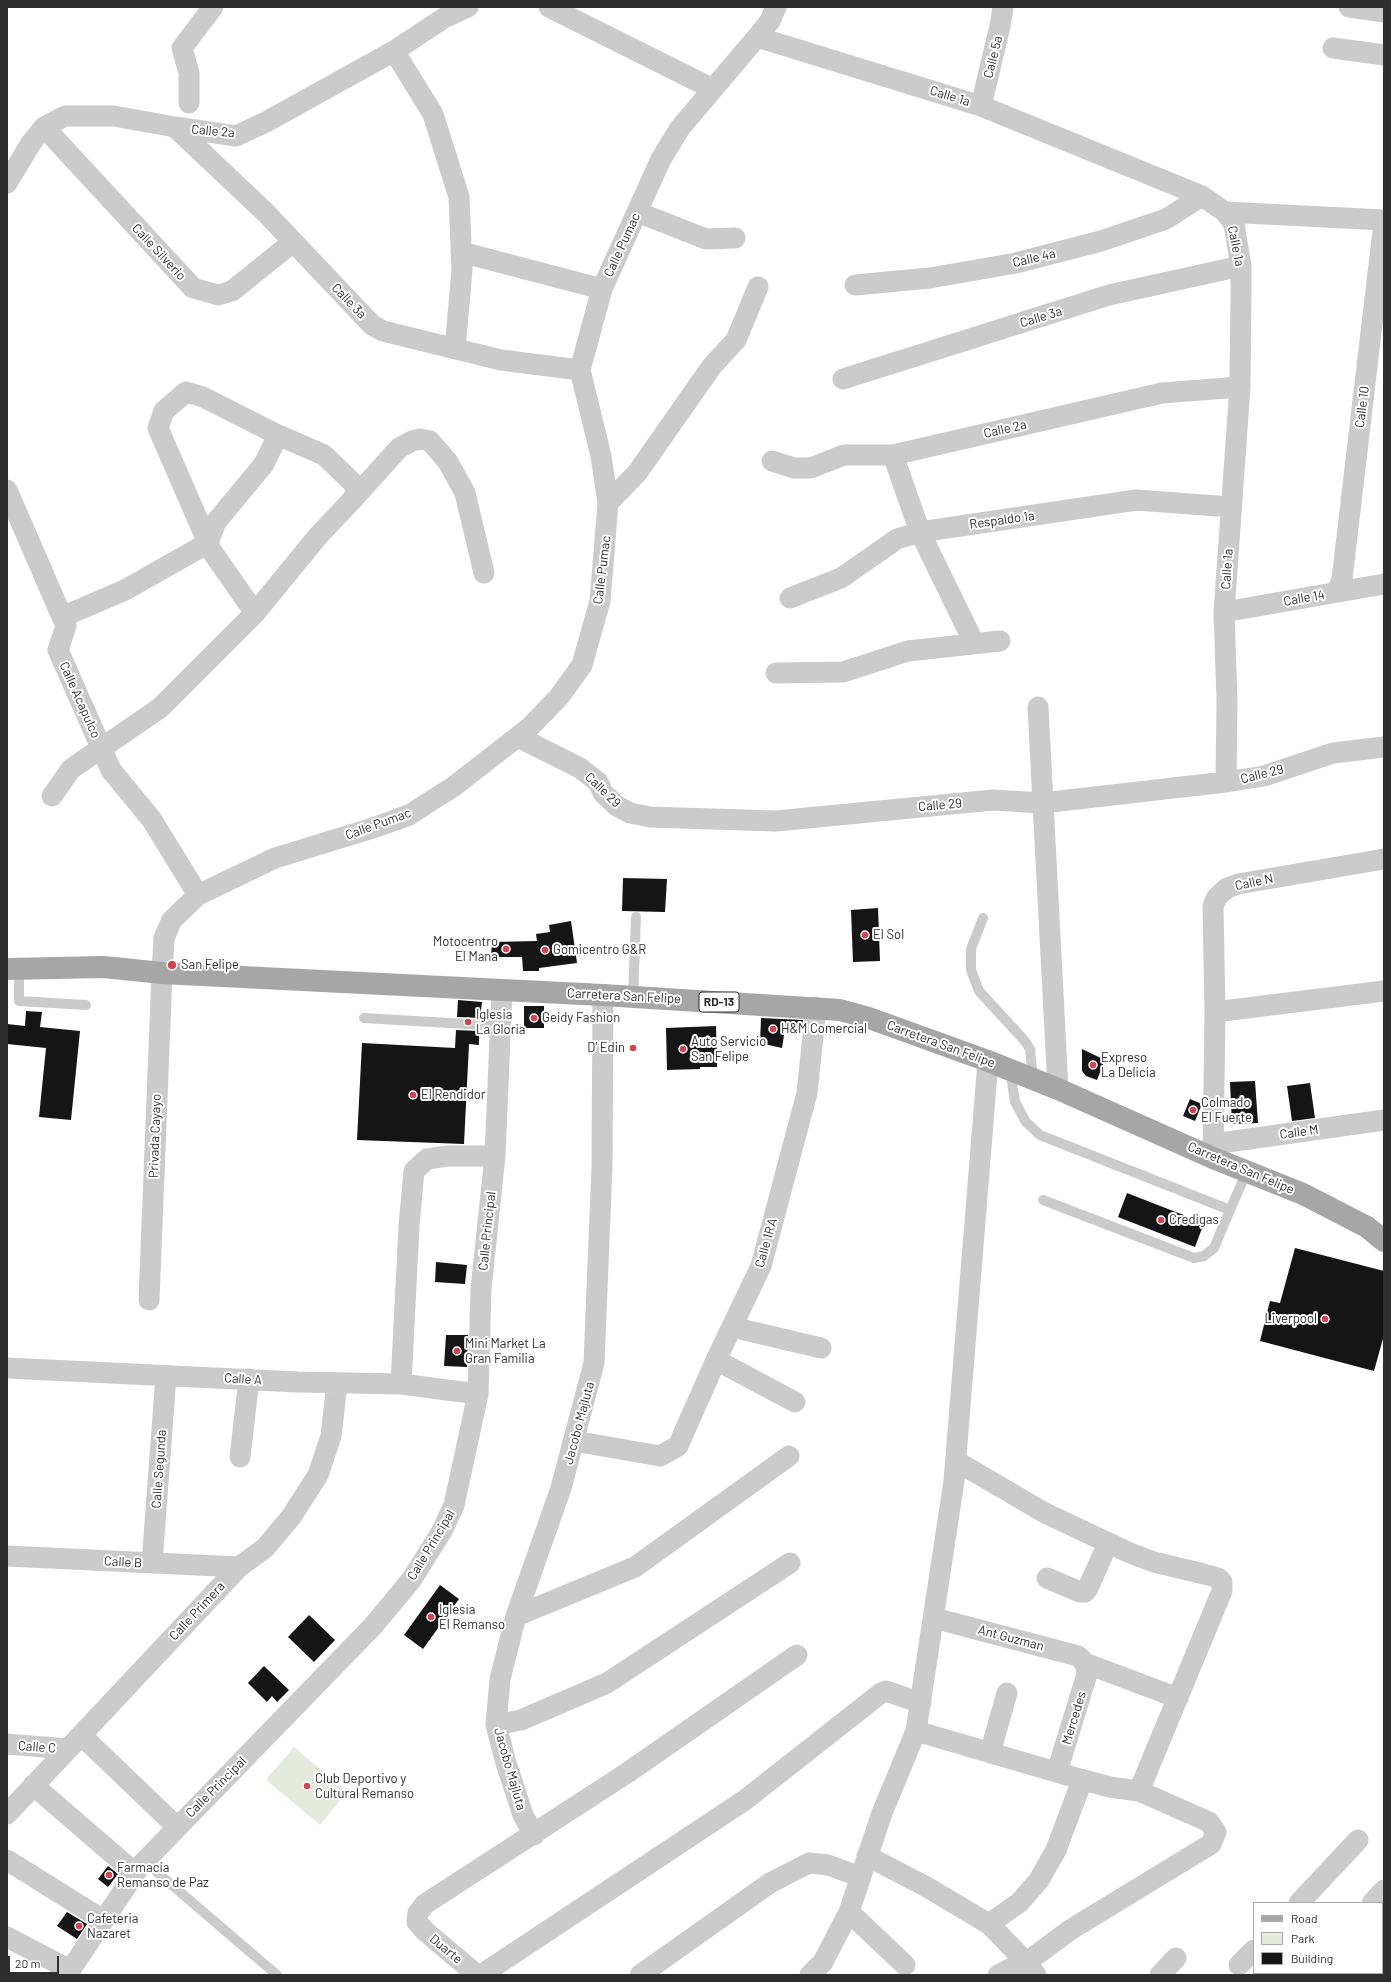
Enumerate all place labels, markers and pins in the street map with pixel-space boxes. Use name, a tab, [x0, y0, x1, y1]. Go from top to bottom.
place label: El Sol	[873, 927, 904, 943]
marker: El Sol	[860, 930, 870, 940]
place label: Motocentro El Mana	[433, 934, 498, 965]
place label: Gomicentro G&R	[553, 942, 646, 958]
marker: Motocentro El Mana	[501, 944, 511, 954]
marker: Gomicentro G&R	[540, 945, 550, 955]
place label: San Felipe	[181, 957, 239, 973]
marker: San Felipe	[166, 959, 178, 971]
place label: Iglesia La Gloria	[476, 1007, 525, 1038]
place label: Geidy Fashion	[542, 1010, 620, 1026]
marker: Geidy Fashion	[529, 1013, 539, 1023]
marker: Iglesia La Gloria	[463, 1017, 473, 1027]
place label: H&M Comercial	[781, 1021, 867, 1037]
marker: H&M Comercial	[768, 1024, 778, 1034]
place label: Auto Servicio San Felipe	[691, 1034, 766, 1065]
place label: D' Edin	[587, 1040, 625, 1056]
marker: D' Edin	[628, 1043, 638, 1053]
marker: Auto Servicio San Felipe	[678, 1044, 688, 1054]
place label: Expreso La Delicia	[1101, 1050, 1156, 1081]
marker: Expreso La Delicia	[1088, 1060, 1098, 1070]
place label: El Rendidor	[421, 1087, 486, 1103]
marker: El Rendidor	[408, 1090, 418, 1100]
place label: Colmado El Fuerte	[1201, 1095, 1252, 1126]
marker: Colmado El Fuerte	[1188, 1105, 1198, 1115]
place label: Credigas	[1169, 1212, 1219, 1228]
marker: Credigas	[1156, 1215, 1166, 1225]
place label: Liverpool	[1264, 1311, 1317, 1327]
marker: Liverpool	[1320, 1314, 1330, 1324]
place label: Mini Market La Gran Familia	[465, 1336, 546, 1367]
marker: Mini Market La Gran Familia	[452, 1346, 462, 1356]
place label: Iglesia El Remanso	[439, 1602, 505, 1633]
marker: Iglesia El Remanso	[426, 1612, 436, 1622]
place label: Club Deportivo y Cultural Remanso	[315, 1771, 414, 1802]
marker: Club Deportivo y Cultural Remanso	[302, 1781, 312, 1791]
place label: Farmacia Remanso de Paz	[117, 1860, 209, 1891]
marker: Farmacia Remanso de Paz	[104, 1870, 114, 1880]
place label: Cafeteria Nazaret	[87, 1911, 138, 1942]
marker: Cafeteria Nazaret	[74, 1921, 84, 1931]

